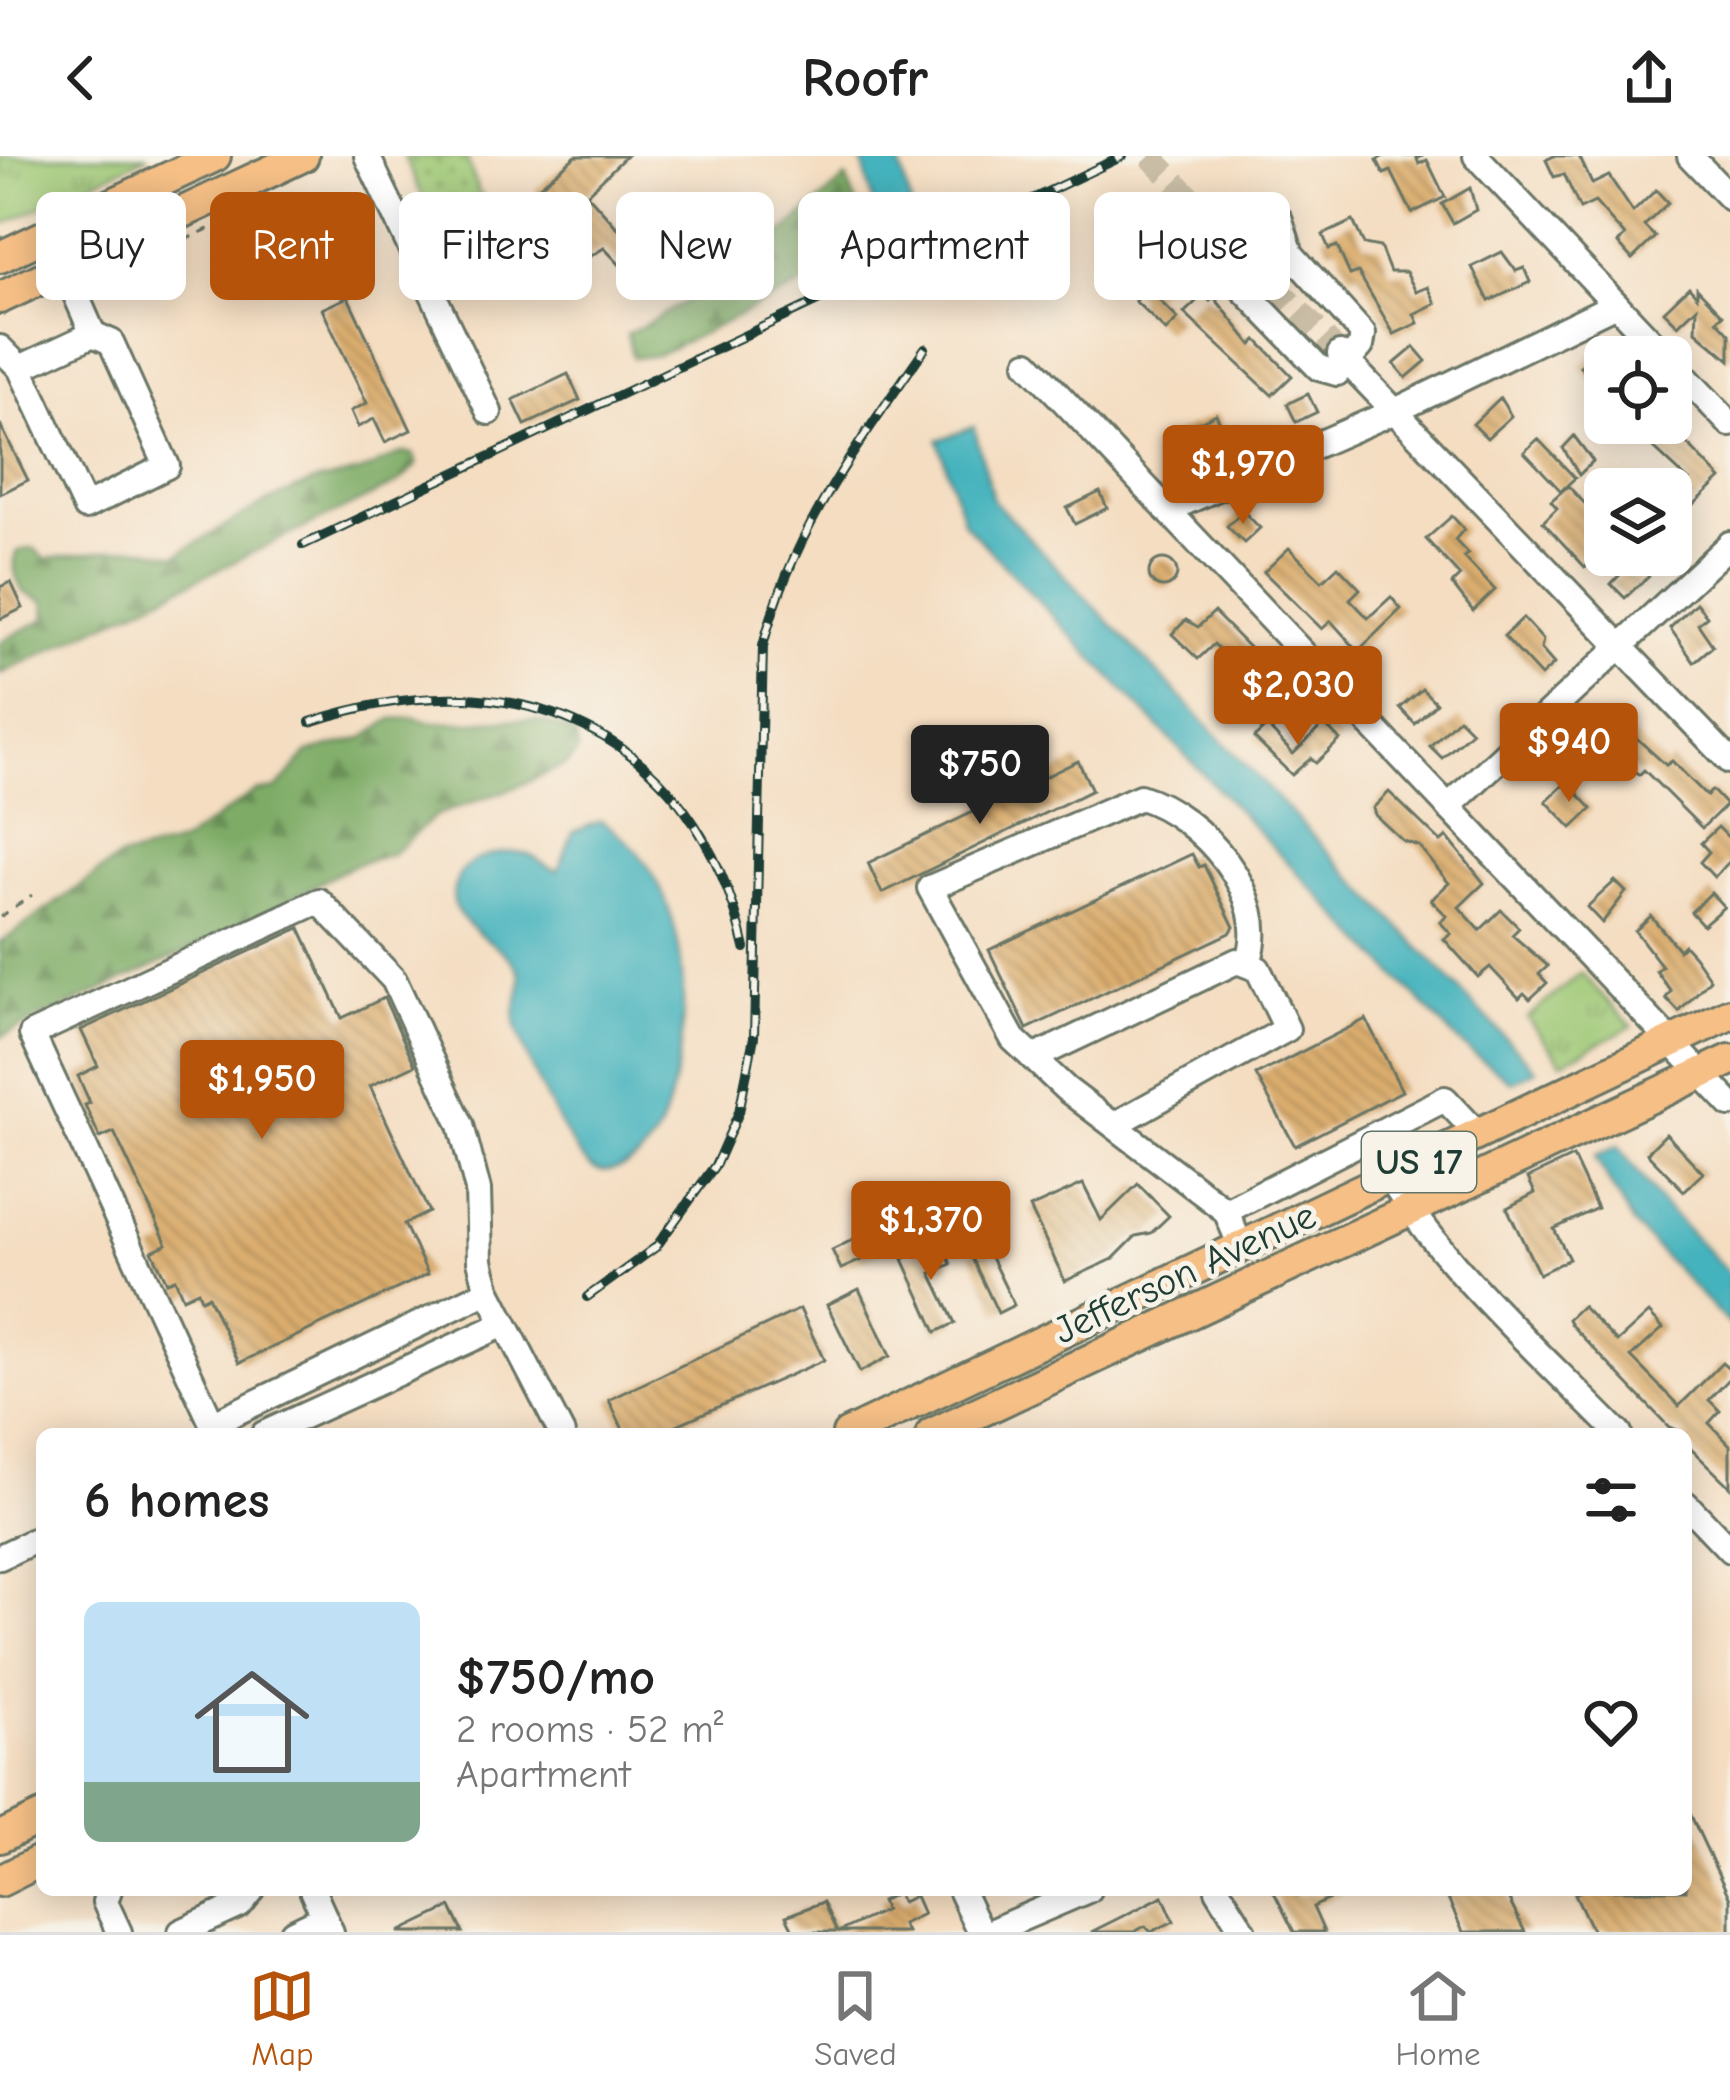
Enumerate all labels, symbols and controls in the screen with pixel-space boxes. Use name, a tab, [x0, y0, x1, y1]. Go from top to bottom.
icon: back	[48, 45, 114, 111]
icon: share	[1616, 45, 1682, 111]
text: Roofr	[802, 47, 928, 110]
chip: Buy	[36, 192, 186, 300]
chip: Rent	[210, 192, 375, 300]
chip: Filters	[399, 192, 592, 300]
chip: New	[616, 192, 774, 300]
chip: Apartment	[798, 192, 1070, 300]
chip: House	[1094, 192, 1290, 300]
map controls	[1584, 336, 1692, 576]
button: locate	[1584, 336, 1692, 444]
pin: $1,970	[1145, 425, 1341, 527]
text: $1,970	[1190, 441, 1296, 486]
button: layers	[1584, 468, 1692, 576]
pin: $2,030	[1200, 646, 1396, 748]
text: $2,030	[1241, 662, 1355, 707]
pin: $940	[1498, 703, 1640, 805]
text: $940	[1527, 719, 1611, 764]
pin: $750	[909, 725, 1051, 827]
text: $750	[938, 741, 1022, 786]
pin: $1,950	[164, 1040, 360, 1142]
text: $1,950	[207, 1056, 317, 1101]
road number: US 17	[1362, 1132, 1476, 1192]
pin: $1,370	[833, 1181, 1029, 1283]
street label: Jefferson Avenue	[1047, 1193, 1323, 1353]
text: $1,370	[878, 1197, 984, 1242]
icon: filters	[1578, 1467, 1644, 1533]
text: 6 homes	[84, 1471, 269, 1530]
text: $750/mo	[456, 1648, 655, 1707]
icon: home	[180, 1650, 324, 1794]
icon: heart	[1578, 1689, 1644, 1755]
text: 2 rooms · 52 m²	[456, 1707, 723, 1752]
text: Apartment	[456, 1752, 631, 1797]
tab: Map	[249, 1963, 315, 2073]
tab: Saved	[814, 1963, 897, 2073]
tab: Home	[1395, 1963, 1481, 2073]

